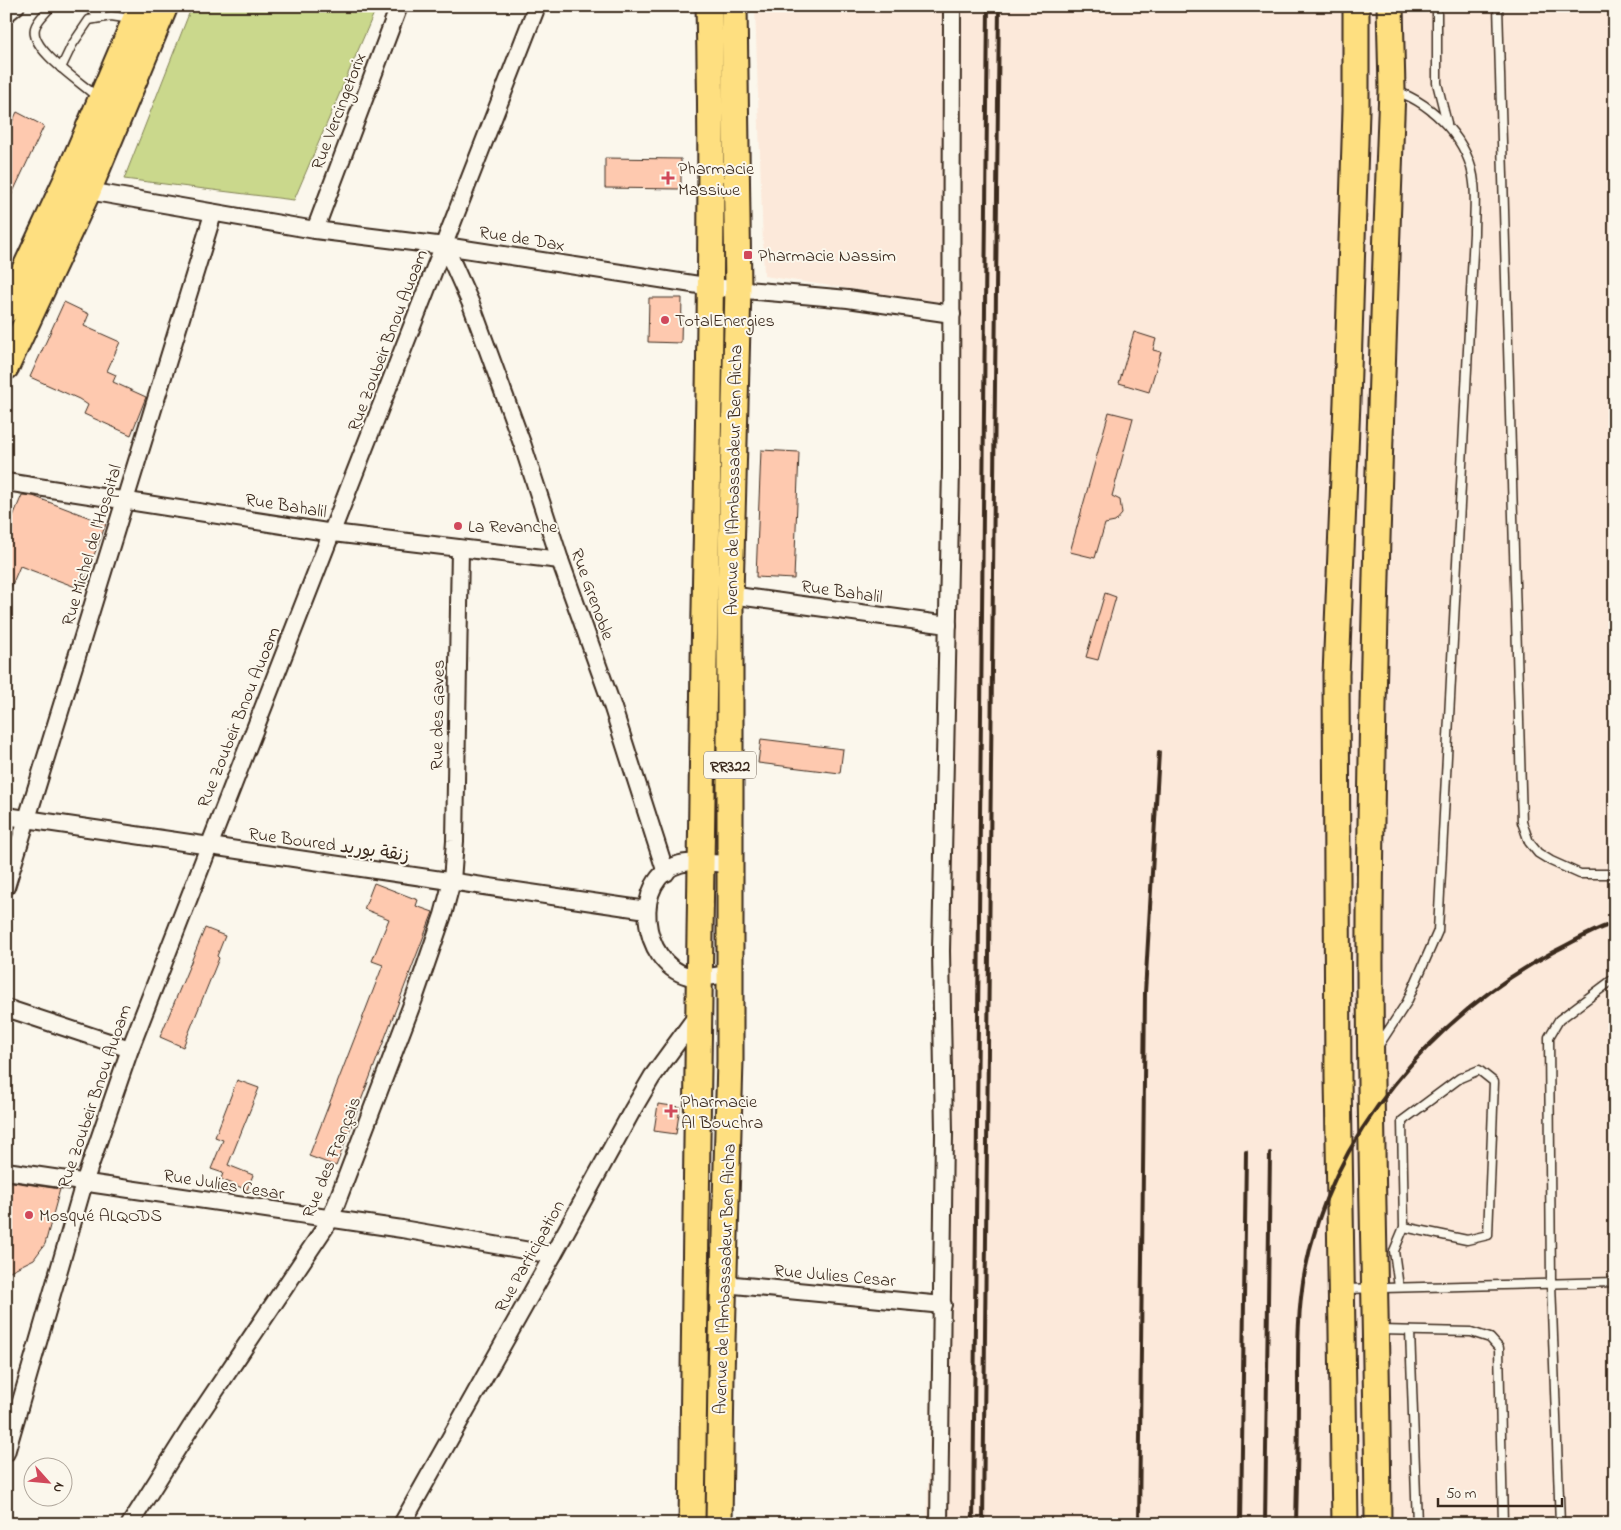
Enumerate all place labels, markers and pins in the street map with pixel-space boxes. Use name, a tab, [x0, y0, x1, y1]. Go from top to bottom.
place label: Pharmacie Massiwe	[678, 157, 755, 204]
marker: Pharmacie Massiwe	[662, 172, 674, 184]
place label: Pharmacie Nassim	[758, 244, 896, 270]
marker: Pharmacie Nassim	[742, 249, 754, 261]
place label: TotalEnergies	[675, 309, 775, 336]
marker: TotalEnergies	[659, 314, 671, 326]
place label: La Revanche	[468, 515, 558, 541]
marker: La Revanche	[452, 520, 464, 532]
place label: Pharmacie Al Bouchra	[681, 1090, 763, 1137]
marker: Pharmacie Al Bouchra	[665, 1105, 677, 1117]
place label: Mosqué ALQODS	[39, 1204, 162, 1230]
marker: Mosqué ALQODS	[23, 1209, 35, 1221]

